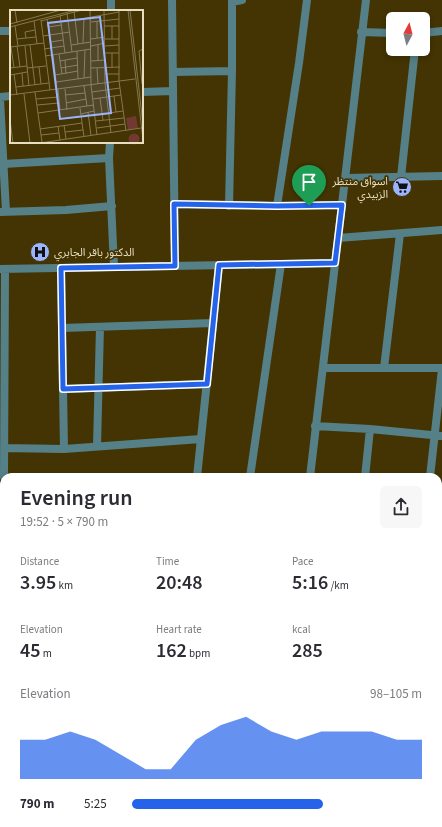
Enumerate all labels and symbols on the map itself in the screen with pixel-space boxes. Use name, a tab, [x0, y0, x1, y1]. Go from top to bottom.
inset map	[10, 10, 143, 143]
north arrow	[386, 12, 430, 56]
pin	[292, 165, 326, 206]
place label: اسواق منتظر الزبيدي	[331, 174, 388, 204]
supermarket icon: اسواق منتظر الزبيدي	[391, 176, 413, 198]
hospital icon: الدكتور باقر الجابري	[29, 241, 51, 263]
place label: الدكتور باقر الجابري	[54, 245, 134, 262]

